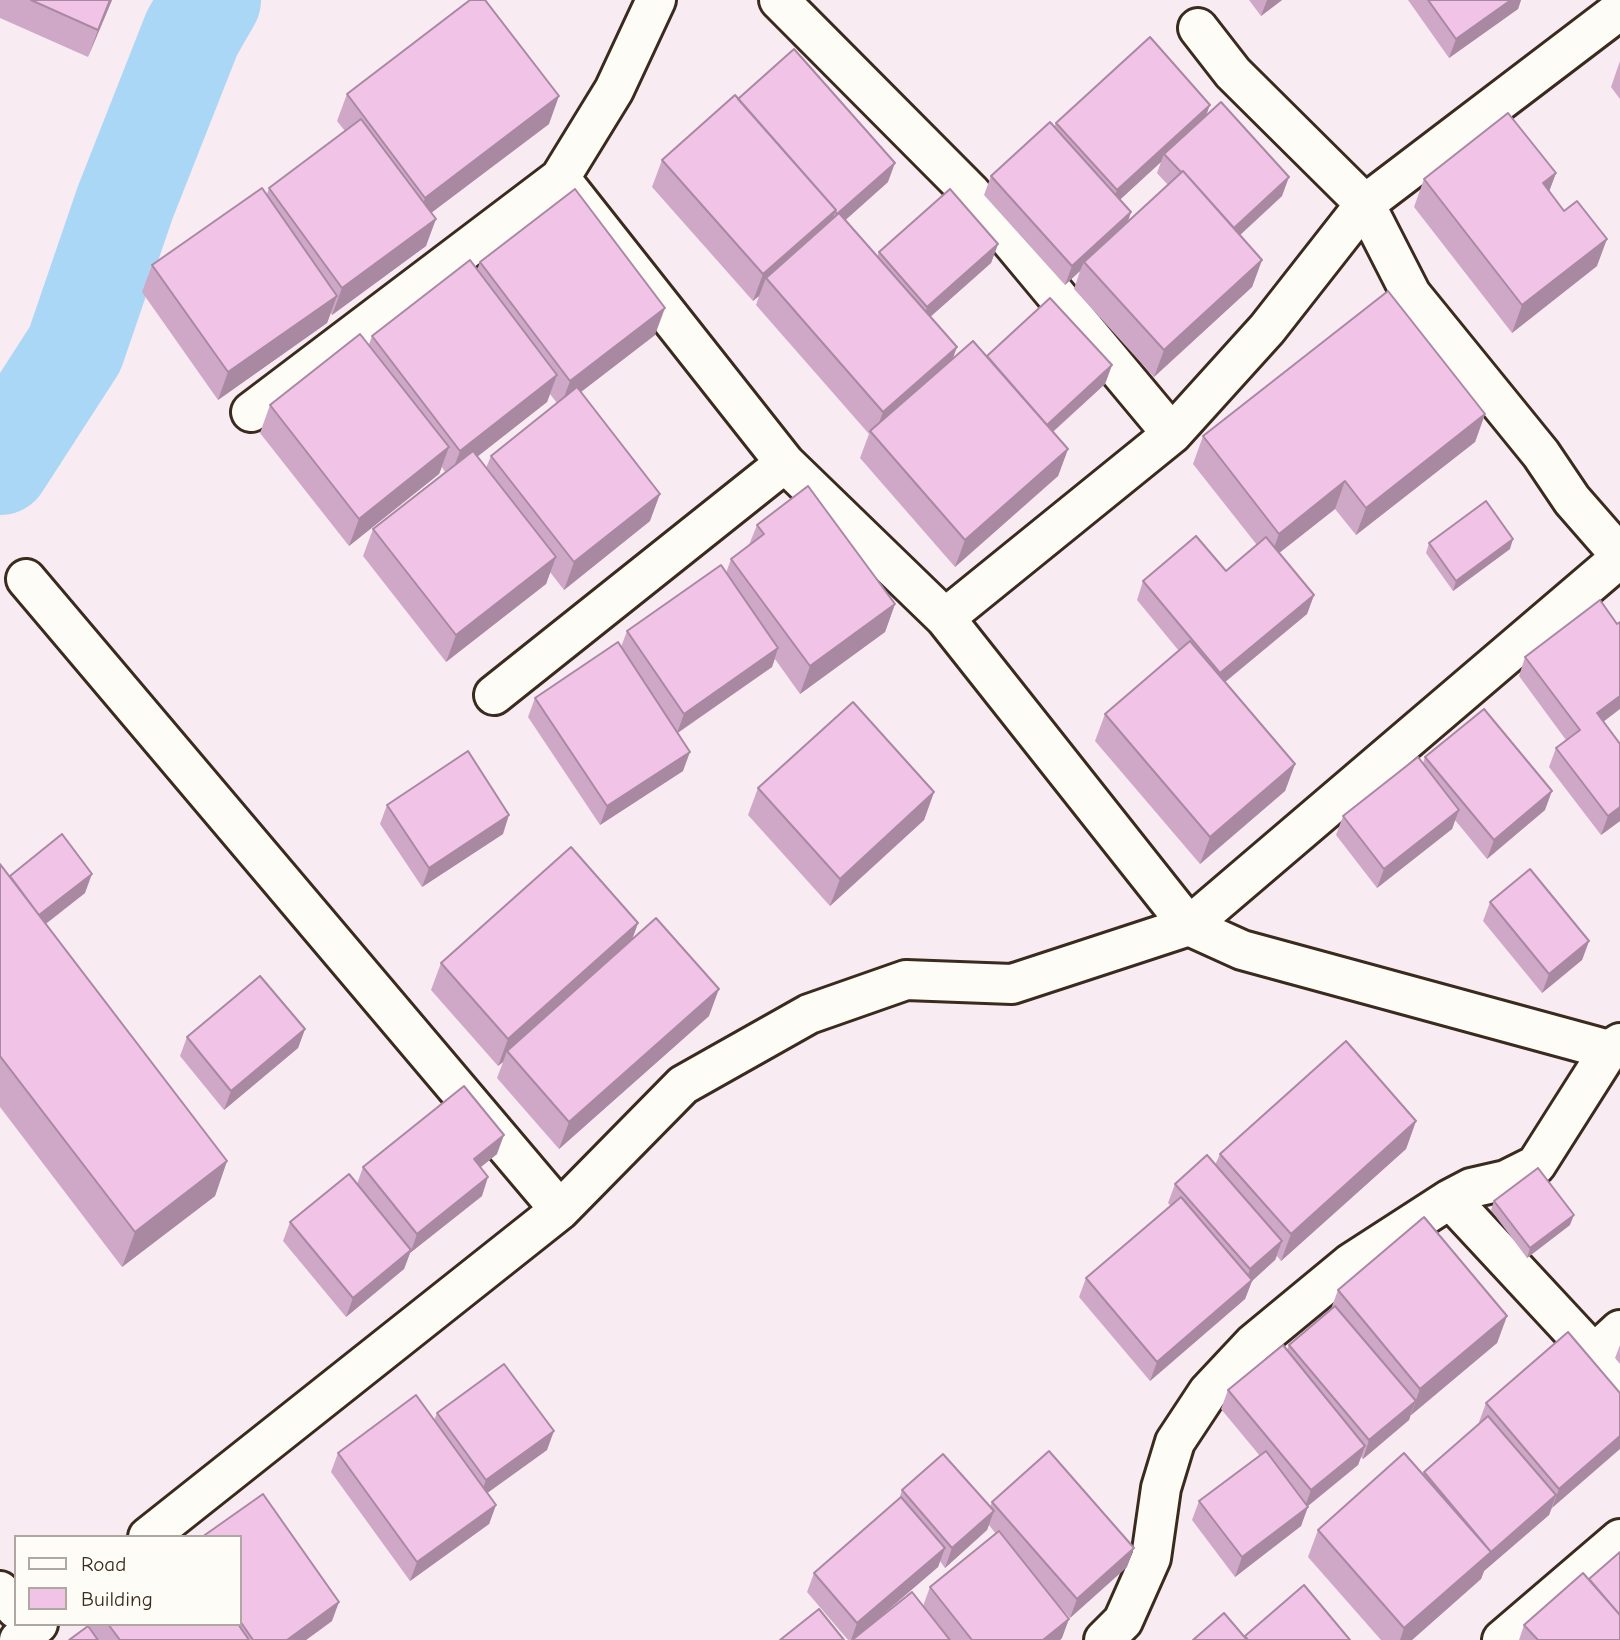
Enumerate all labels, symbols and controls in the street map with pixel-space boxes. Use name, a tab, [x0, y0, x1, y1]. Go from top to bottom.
legend	[14, 1535, 242, 1626]
text: Road	[81, 1552, 126, 1576]
text: Building	[81, 1587, 153, 1611]

